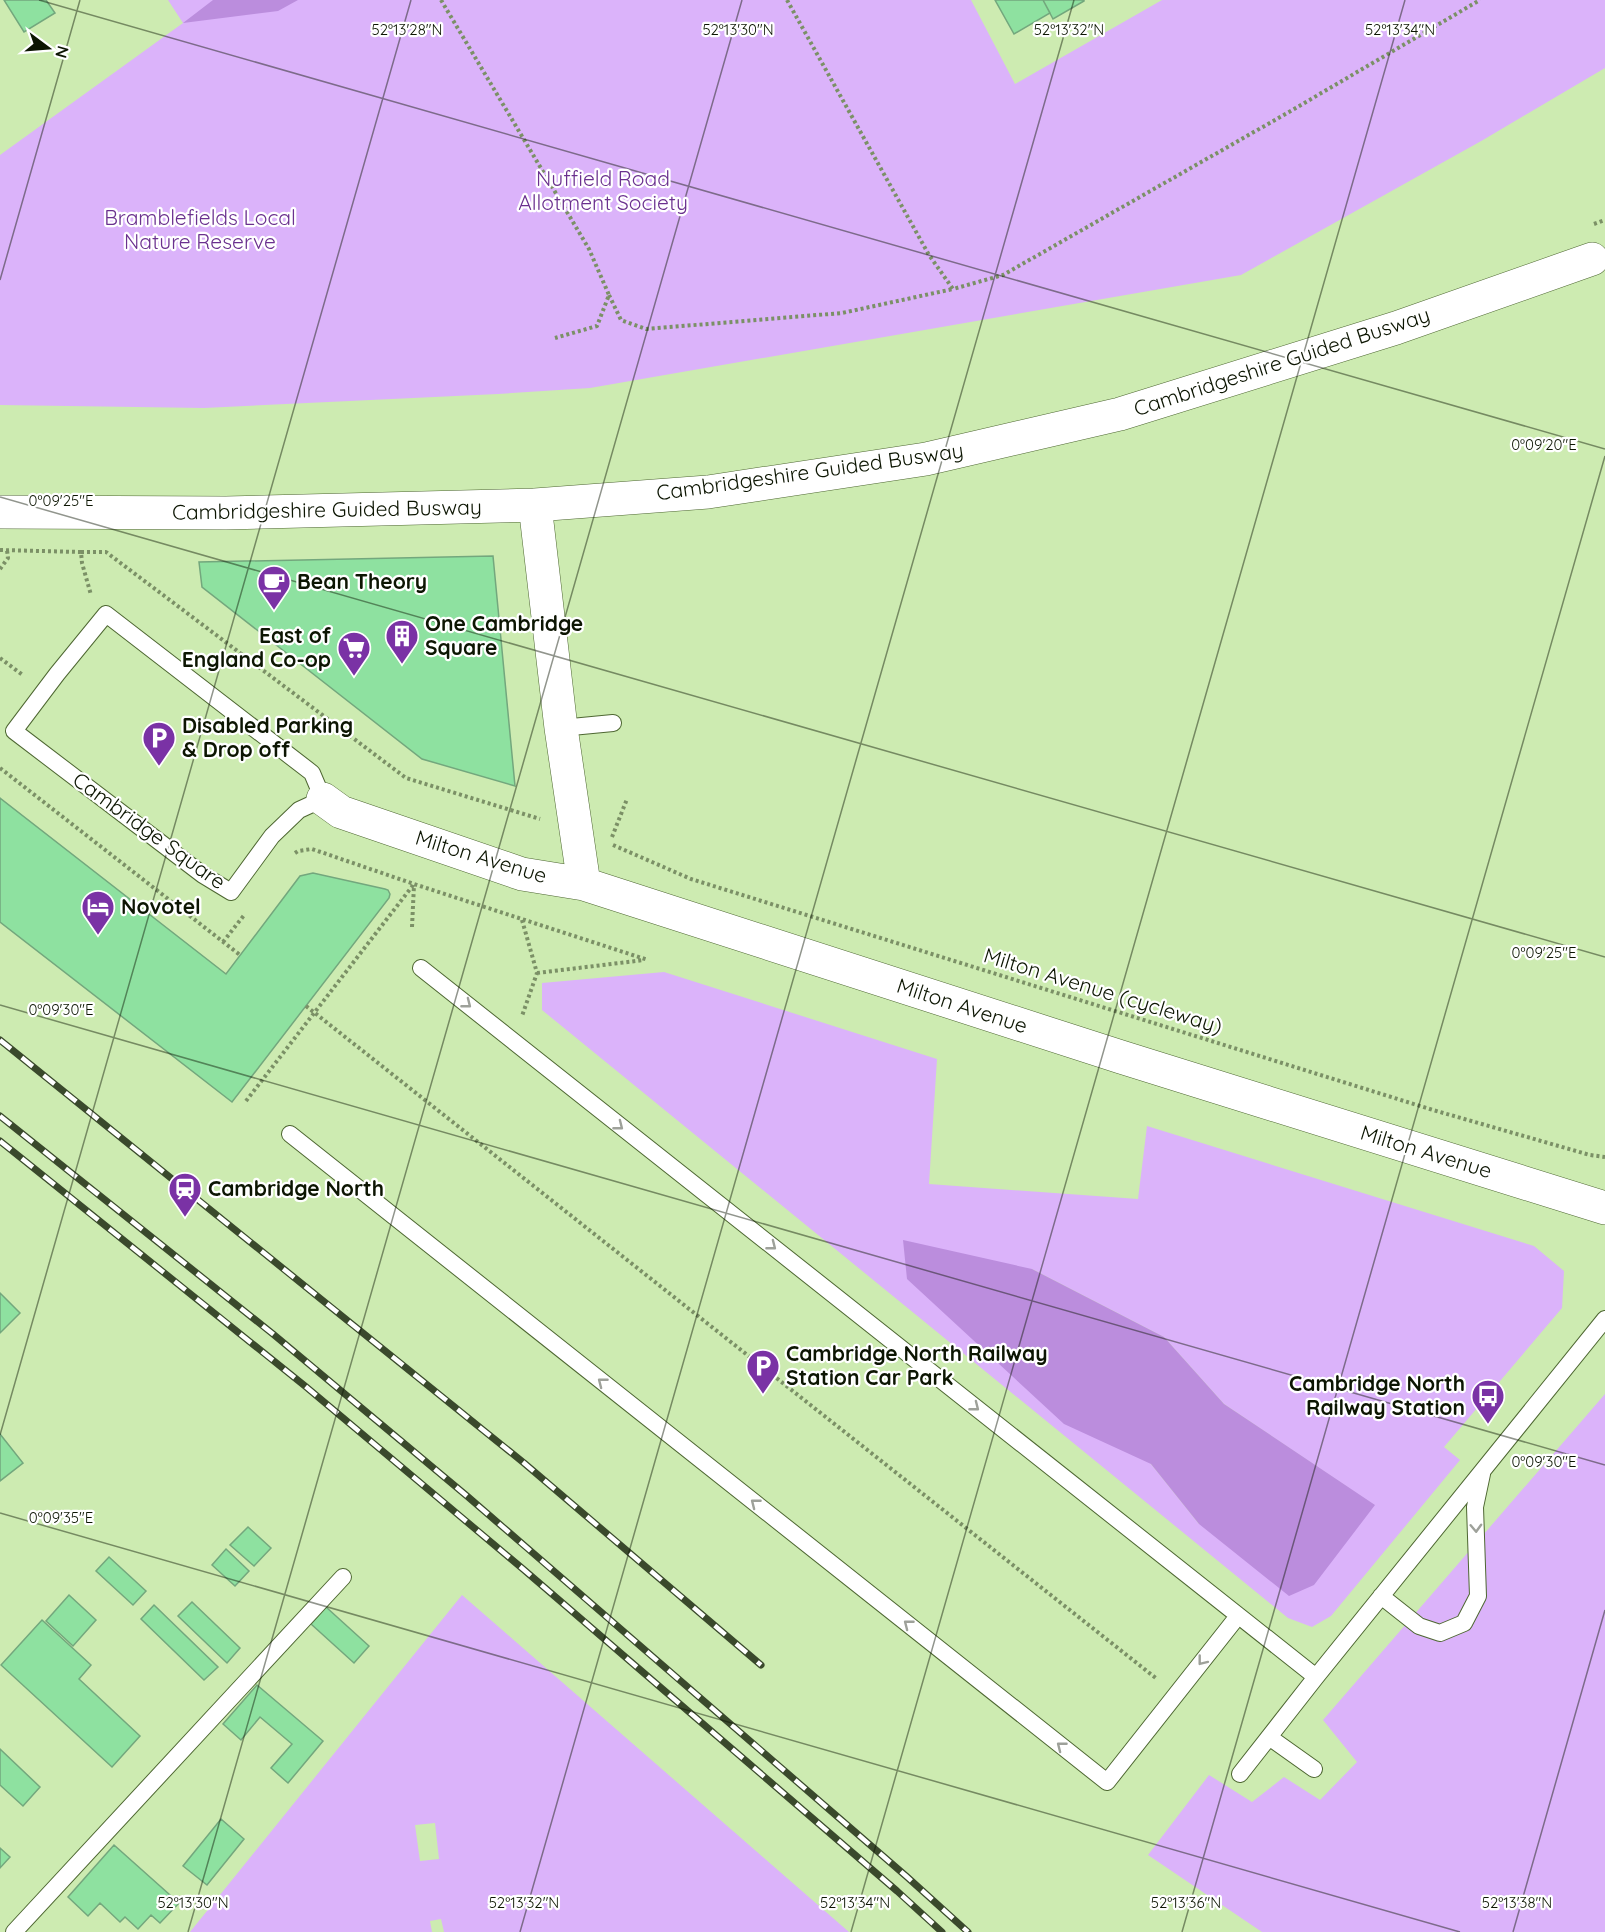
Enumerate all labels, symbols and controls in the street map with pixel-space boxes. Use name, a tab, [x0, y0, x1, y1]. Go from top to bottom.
north arrow	[18, 18, 78, 78]
text: 52°13'28"N	[372, 20, 442, 39]
text: 52°13'30"N	[702, 20, 774, 39]
text: 52°13'32"N	[1034, 20, 1104, 39]
text: 52°13'34"N	[1365, 20, 1435, 39]
text: N	[51, 44, 74, 61]
park label: Nuffield Road Allotment Society	[518, 165, 688, 215]
park label: Bramblefields Local Nature Reserve	[104, 204, 296, 254]
street label: Cambridgeshire Guided Busway	[1130, 301, 1433, 421]
text: 0°09'20"E	[1511, 435, 1577, 454]
street label: Cambridgeshire Guided Busway	[655, 437, 965, 505]
text: 0°09'25"E	[29, 491, 93, 510]
street label: Cambridgeshire Guided Busway	[172, 493, 482, 525]
cafe icon: Bean Theory	[256, 564, 292, 611]
place label: Bean Theory	[297, 568, 427, 594]
place label: One Cambridge Square	[425, 610, 583, 660]
building icon: One Cambridge Square	[384, 618, 420, 665]
place label: East of England Co-op	[182, 622, 332, 672]
supermarket icon: East of England Co-op	[336, 630, 372, 677]
place label: Disabled Parking & Drop off	[182, 712, 353, 762]
parking icon: Disabled Parking & Drop off	[141, 720, 177, 767]
street label: Cambridge Square	[68, 766, 231, 894]
street label: Milton Avenue	[412, 824, 550, 888]
hotel icon: Novotel	[80, 889, 116, 936]
place label: Novotel	[121, 893, 201, 919]
street label: Milton Avenue (cycleway)	[981, 941, 1226, 1039]
text: 0°09'25"E	[1512, 943, 1576, 962]
street label: Milton Avenue	[894, 972, 1031, 1038]
one-way arrow	[460, 997, 471, 1008]
text: 0°09'30"E	[28, 1000, 94, 1019]
one-way arrow	[613, 1118, 624, 1129]
street label: Milton Avenue	[1357, 1119, 1495, 1183]
station icon: Cambridge North	[167, 1171, 203, 1218]
place label: Cambridge North	[208, 1175, 384, 1201]
one-way arrow	[766, 1239, 777, 1250]
place label: Cambridge North Railway Station Car Park	[786, 1340, 1048, 1390]
parking icon: Cambridge North Railway Station Car Park	[745, 1348, 781, 1395]
place label: Cambridge North Railway Station	[1289, 1370, 1465, 1420]
bus stop icon: Cambridge North Railway Station	[1470, 1378, 1506, 1425]
one-way arrow	[598, 1379, 609, 1390]
one-way arrow	[968, 1399, 979, 1410]
text: 0°09'30"E	[1511, 1452, 1577, 1471]
one-way arrow	[751, 1500, 762, 1511]
text: 0°09'35"E	[29, 1508, 93, 1527]
one-way arrow	[1470, 1524, 1482, 1533]
one-way arrow	[904, 1621, 915, 1632]
one-way arrow	[1198, 1655, 1209, 1666]
one-way arrow	[1057, 1742, 1068, 1753]
text: 52°13'30"N	[157, 1893, 229, 1912]
text: 52°13'32"N	[489, 1893, 559, 1912]
text: 52°13'34"N	[820, 1893, 890, 1912]
text: 52°13'36"N	[1151, 1893, 1221, 1912]
text: 52°13'38"N	[1482, 1893, 1552, 1912]

